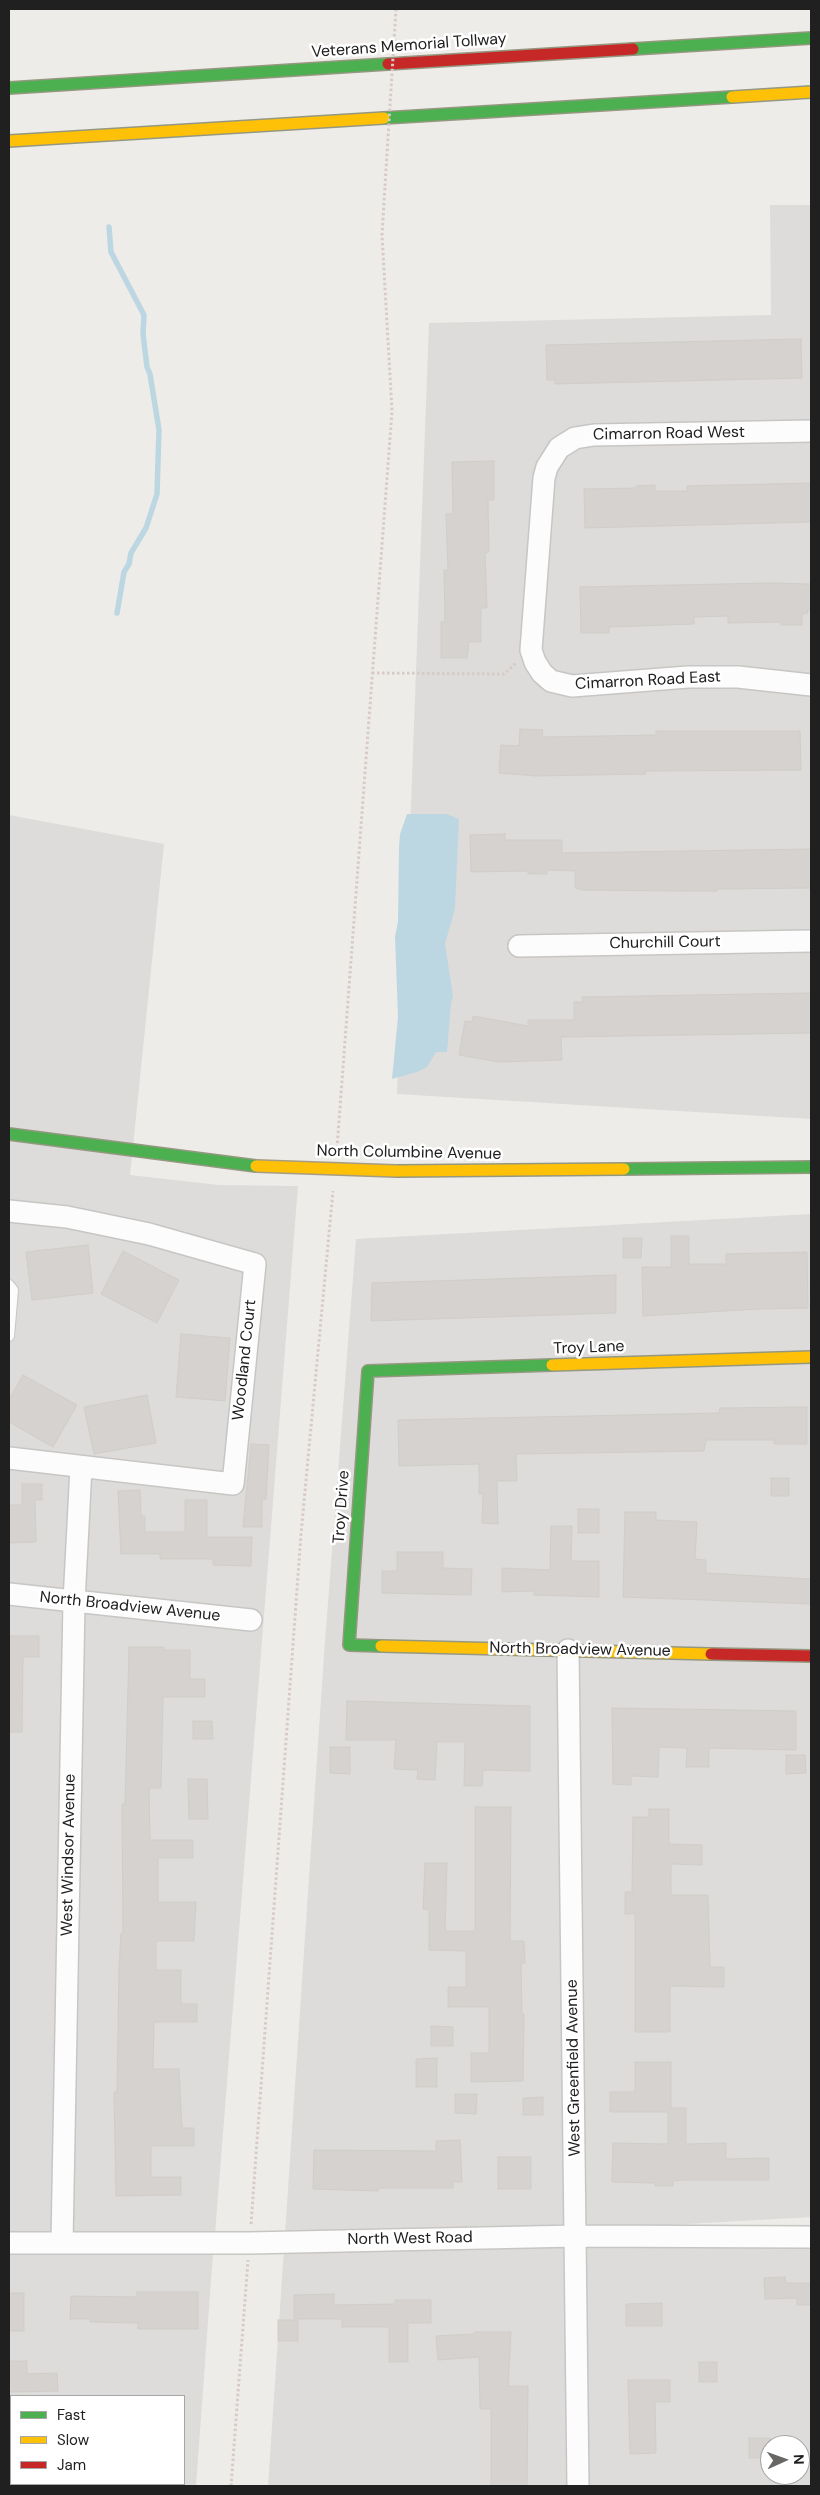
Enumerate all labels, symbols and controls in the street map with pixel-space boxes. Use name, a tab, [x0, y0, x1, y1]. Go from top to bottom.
street label: Veterans Memorial Tollway	[311, 30, 507, 62]
street label: Cimarron Road West	[593, 423, 745, 445]
street label: Cimarron Road East	[575, 668, 721, 694]
street label: Churchill Court	[609, 932, 721, 954]
street label: North Columbine Avenue	[316, 1142, 502, 1164]
street label: Woodland Court	[229, 1298, 261, 1422]
street label: Troy Lane	[553, 1337, 625, 1359]
street label: Troy Drive	[330, 1470, 354, 1544]
street label: North Broadview Avenue	[39, 1588, 221, 1626]
street label: North Broadview Avenue	[489, 1639, 671, 1661]
street label: West Windsor Avenue	[58, 1774, 80, 1936]
street label: West Greenfield Avenue	[563, 1979, 585, 2157]
street label: North West Road	[347, 2228, 473, 2250]
legend	[10, 2395, 185, 2485]
text: Fast	[57, 2405, 86, 2425]
text: Slow	[57, 2430, 89, 2450]
north arrow	[760, 2435, 810, 2485]
text: N	[790, 2454, 808, 2465]
text: Jam	[57, 2455, 86, 2475]

